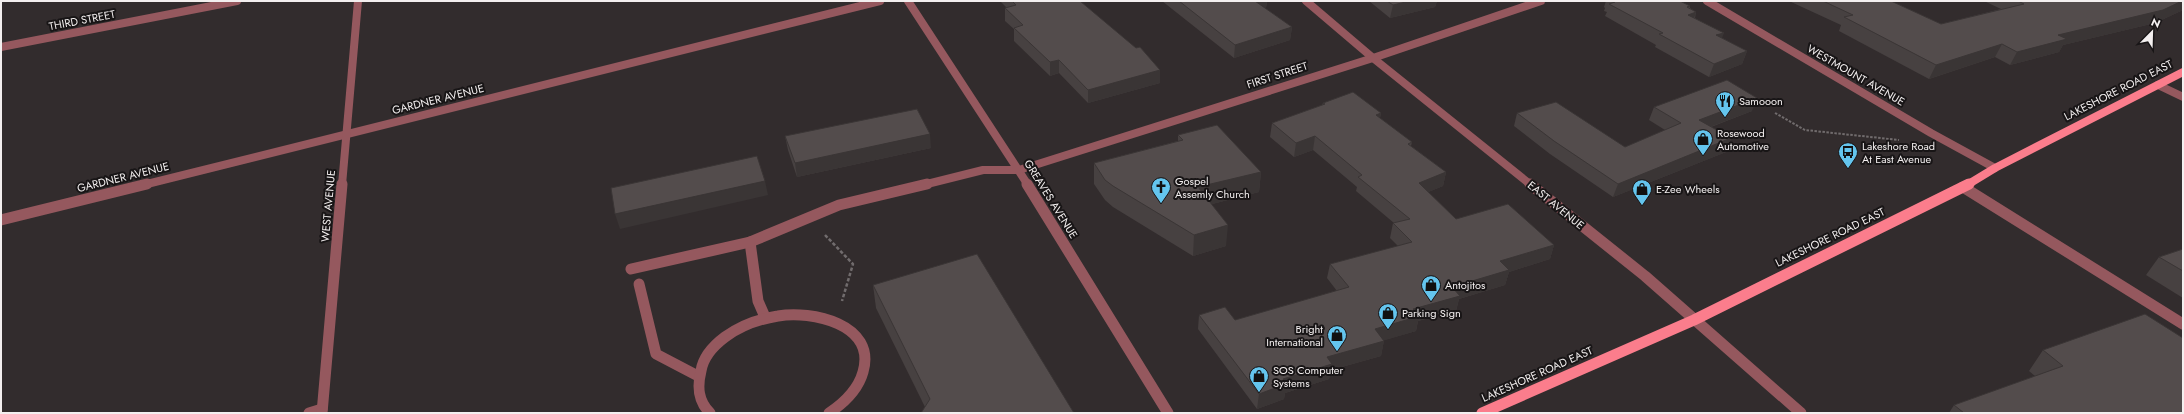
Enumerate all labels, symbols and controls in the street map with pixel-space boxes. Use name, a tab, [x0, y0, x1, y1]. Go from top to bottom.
street label: THIRD STREET	[48, 6, 116, 34]
north arrow	[2132, 12, 2172, 52]
text: N	[2149, 14, 2163, 32]
street label: WESTMOUNT AVENUE	[1804, 40, 1908, 110]
street label: LAKESHORE ROAD EAST	[2061, 56, 2175, 124]
street label: FIRST STREET	[1244, 58, 1310, 92]
street label: GARDNER AVENUE	[390, 80, 486, 118]
restaurant icon: Samooon	[1714, 90, 1736, 118]
place label: Samooon	[1739, 93, 1783, 109]
place label: Rosewood Automotive	[1717, 125, 1769, 154]
shop icon: Rosewood Automotive	[1692, 128, 1714, 156]
place label: Lakeshore Road At East Avenue	[1862, 138, 1935, 167]
bus stop icon: Lakeshore Road At East Avenue	[1837, 141, 1859, 169]
street label: GREAVES AVENUE	[1020, 156, 1082, 242]
street label: GARDNER AVENUE	[75, 158, 171, 196]
street label: WEST AVENUE	[317, 169, 339, 243]
place label: Gospel Assemly Church	[1175, 173, 1250, 202]
church icon: Gospel Assemly Church	[1150, 176, 1172, 204]
street label: EAST AVENUE	[1524, 177, 1588, 233]
shop icon: E-Zee Wheels	[1631, 178, 1653, 206]
place label: E-Zee Wheels	[1656, 181, 1720, 197]
street label: LAKESHORE ROAD EAST	[1773, 204, 1887, 270]
shop icon: Antojitos	[1420, 274, 1442, 302]
place label: Antojitos	[1445, 277, 1486, 293]
shop icon: Parking Sign	[1377, 302, 1399, 330]
place label: Parking Sign	[1402, 305, 1461, 321]
place label: Bright International	[1266, 321, 1323, 350]
shop icon: Bright International	[1326, 324, 1348, 352]
street label: LAKESHORE ROAD EAST	[1479, 342, 1595, 406]
place label: SOS Computer Systems	[1273, 362, 1344, 391]
shop icon: SOS Computer Systems	[1248, 365, 1270, 393]

